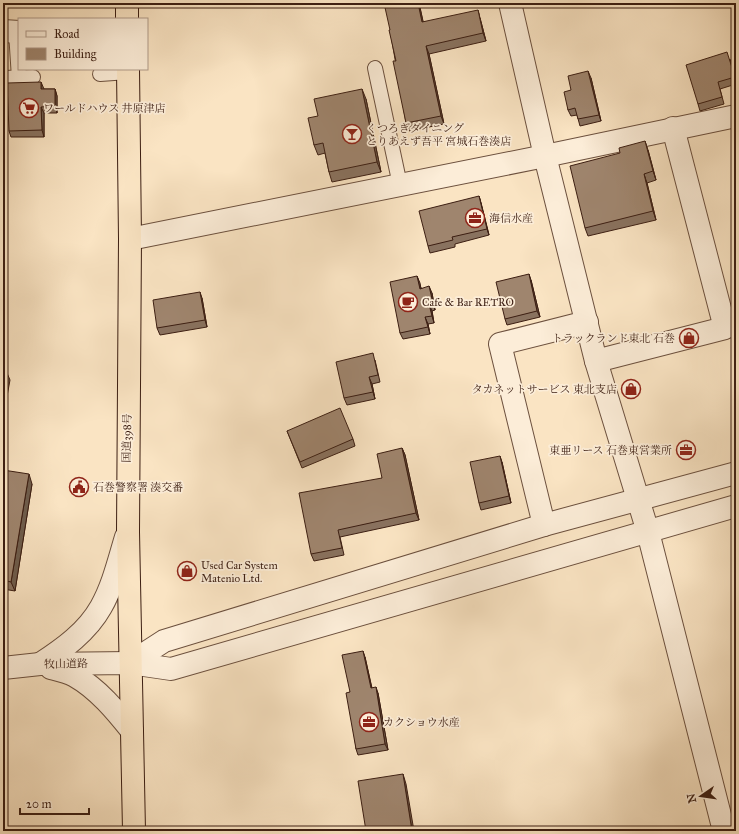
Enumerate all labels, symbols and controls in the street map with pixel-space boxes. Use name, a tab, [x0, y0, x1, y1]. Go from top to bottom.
legend	[18, 18, 148, 70]
text: Road	[54, 27, 80, 41]
text: Building	[54, 47, 97, 62]
supermarket icon: ワールドハウス 井原津店	[18, 97, 40, 119]
place label: ワールドハウス 井原津店	[43, 102, 166, 115]
place label: くつろぎダイニング とりあえず吾平 宮城石巻湊店	[366, 122, 511, 148]
bar icon: くつろぎダイニング とりあえず吾平 宮城石巻湊店	[341, 123, 363, 145]
office icon: 海信水産	[464, 207, 486, 229]
place label: 海信水産	[489, 212, 533, 225]
cafe icon: Cafe & Bar RETRO	[397, 291, 419, 313]
place label: Cafe & Bar RETRO	[422, 296, 514, 309]
shop icon: トラックランド東北 石巻	[678, 327, 700, 349]
place label: トラックランド東北 石巻	[552, 332, 675, 345]
shop icon: タカネットサービス 東北支店	[620, 378, 642, 400]
place label: タカネットサービス 東北支店	[472, 383, 617, 396]
street label: 国道398号	[120, 413, 134, 463]
office icon: 東亜リース 石巻東営業所	[675, 439, 697, 461]
place label: 東亜リース 石巻東営業所	[549, 444, 672, 457]
public building icon: 石巻警察署 湊交番	[68, 476, 90, 498]
place label: 石巻警察署 湊交番	[93, 481, 183, 494]
place label: Used Car System Matenio Ltd.	[201, 559, 278, 585]
shop icon: Used Car System Matenio Ltd.	[176, 560, 198, 582]
street label: 牧山道路	[44, 657, 88, 671]
office icon: カクショウ水産	[358, 711, 380, 733]
place label: カクショウ水産	[383, 716, 460, 729]
north arrow	[681, 776, 721, 816]
scale bar	[20, 790, 89, 816]
text: N	[684, 791, 699, 804]
text: 20 m	[26, 797, 52, 811]

